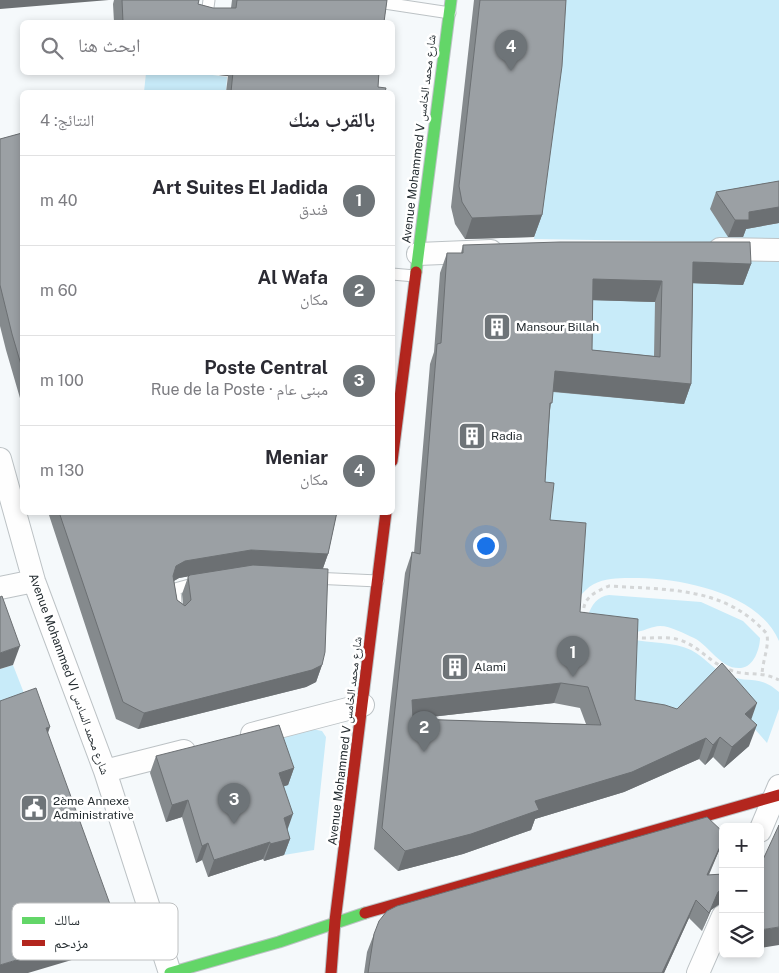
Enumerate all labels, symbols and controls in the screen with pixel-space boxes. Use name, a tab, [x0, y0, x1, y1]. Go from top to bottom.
search box	[20, 20, 395, 75]
pin: 4	[495, 30, 527, 71]
icon: search	[38, 34, 66, 62]
text: ابحث هنا	[78, 34, 141, 56]
street label: Avenue Mohammed V شارع محمد الخامس	[399, 34, 440, 244]
text: بالقرب منك	[288, 107, 375, 132]
text: النتائج: 4	[40, 111, 94, 130]
text: Art Suites El Jadida	[152, 176, 328, 198]
text: 40 m	[40, 191, 78, 210]
text: 1	[356, 191, 362, 210]
text: فندق	[299, 200, 328, 219]
text: Al Wafa	[257, 266, 328, 288]
text: 60 m	[40, 281, 77, 300]
text: 2	[354, 281, 364, 300]
text: مكان	[300, 290, 328, 309]
building icon: Mansour Billah	[482, 312, 512, 342]
place label: Mansour Billah	[516, 320, 599, 334]
text: Poste Central	[204, 356, 328, 378]
text: 100 m	[40, 371, 84, 390]
text: 3	[354, 371, 364, 390]
text: مبنى عام · Rue de la Poste	[151, 380, 328, 399]
building icon: Radia	[457, 421, 487, 451]
place label: Radia	[491, 429, 522, 443]
text: Meniar	[265, 446, 328, 468]
text: 130 m	[40, 461, 84, 480]
text: 4	[354, 461, 364, 480]
text: مكان	[300, 470, 328, 489]
your location	[473, 533, 499, 559]
street label: Avenue Mohammed VI شارع محمد السادس	[25, 572, 112, 777]
street label: Avenue Mohammed V شارع محمد الخامس	[325, 636, 366, 846]
pin: 1	[557, 636, 589, 677]
building icon: Alami	[440, 652, 470, 682]
place label: Alami	[474, 660, 506, 674]
pin: 2	[408, 711, 440, 752]
pin: 3	[218, 783, 250, 824]
public building icon: 2ème Annexe Administrative	[19, 793, 49, 823]
place label: 2ème Annexe Administrative	[53, 794, 134, 822]
map controls	[719, 823, 764, 958]
button: +	[719, 823, 764, 868]
button: −	[719, 868, 764, 913]
legend	[12, 903, 178, 960]
text: سالك	[54, 912, 80, 928]
button: layers	[719, 913, 764, 958]
text: مزدحم	[54, 935, 88, 953]

